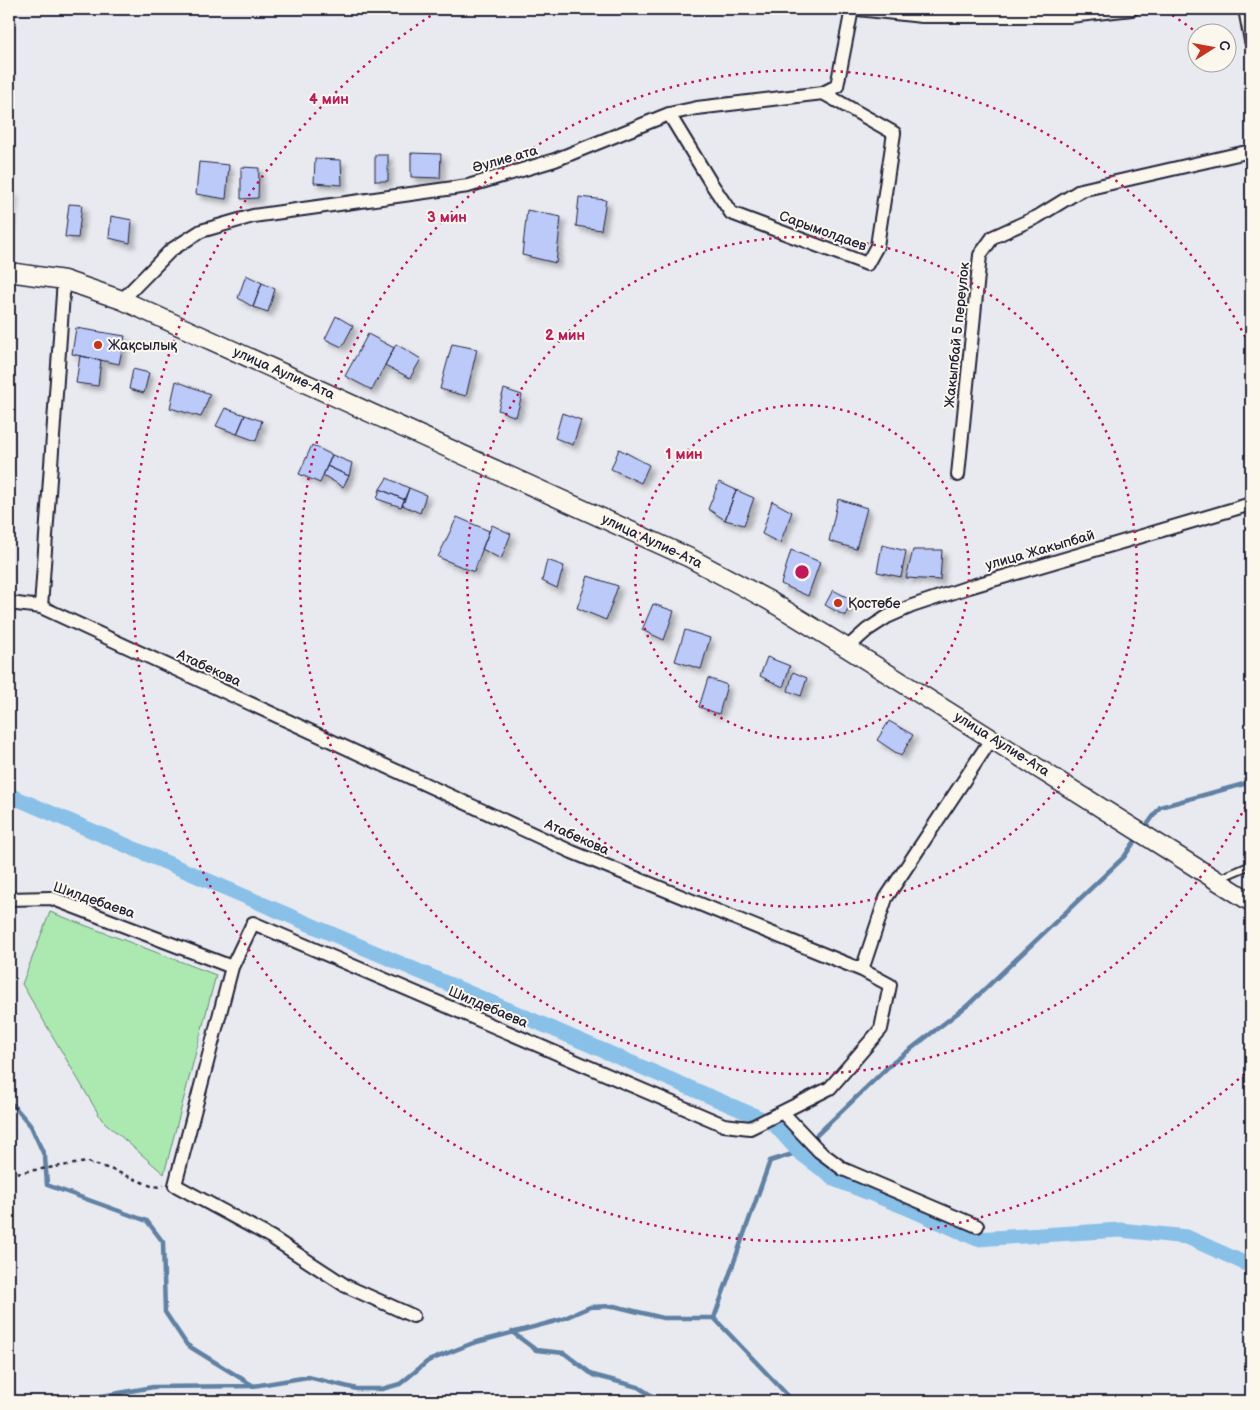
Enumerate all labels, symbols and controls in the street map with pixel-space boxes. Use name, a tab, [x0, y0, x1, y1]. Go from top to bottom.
north arrow	[1188, 22, 1238, 72]
text: С	[1215, 39, 1234, 52]
text: 4 мин	[309, 90, 349, 109]
street label: Әулие ата	[470, 141, 540, 176]
street label: Сарымолдаев	[777, 207, 870, 255]
text: 3 мин	[427, 208, 467, 227]
street label: Жакыпбай 5 переулок	[941, 261, 973, 409]
text: 2 мин	[545, 326, 585, 345]
place label: Жақсылық	[108, 337, 177, 354]
marker: Жақсылық	[92, 339, 104, 351]
street label: улица Аулие-Ата	[231, 343, 338, 403]
text: 1 мин	[665, 445, 703, 464]
street label: улица Аулие-Ата	[599, 510, 706, 572]
street label: улица Жакыпбай	[984, 526, 1096, 574]
centre of rings	[793, 563, 811, 581]
place label: Қостөбе	[848, 595, 901, 612]
marker: Қостөбе	[832, 597, 844, 609]
street label: Атабекова	[173, 645, 244, 690]
street label: улица Аулие-Ата	[951, 708, 1053, 781]
street label: Атабекова	[541, 815, 612, 859]
street label: Шилдебаева	[51, 878, 138, 922]
street label: Шилдебаева	[446, 983, 531, 1032]

